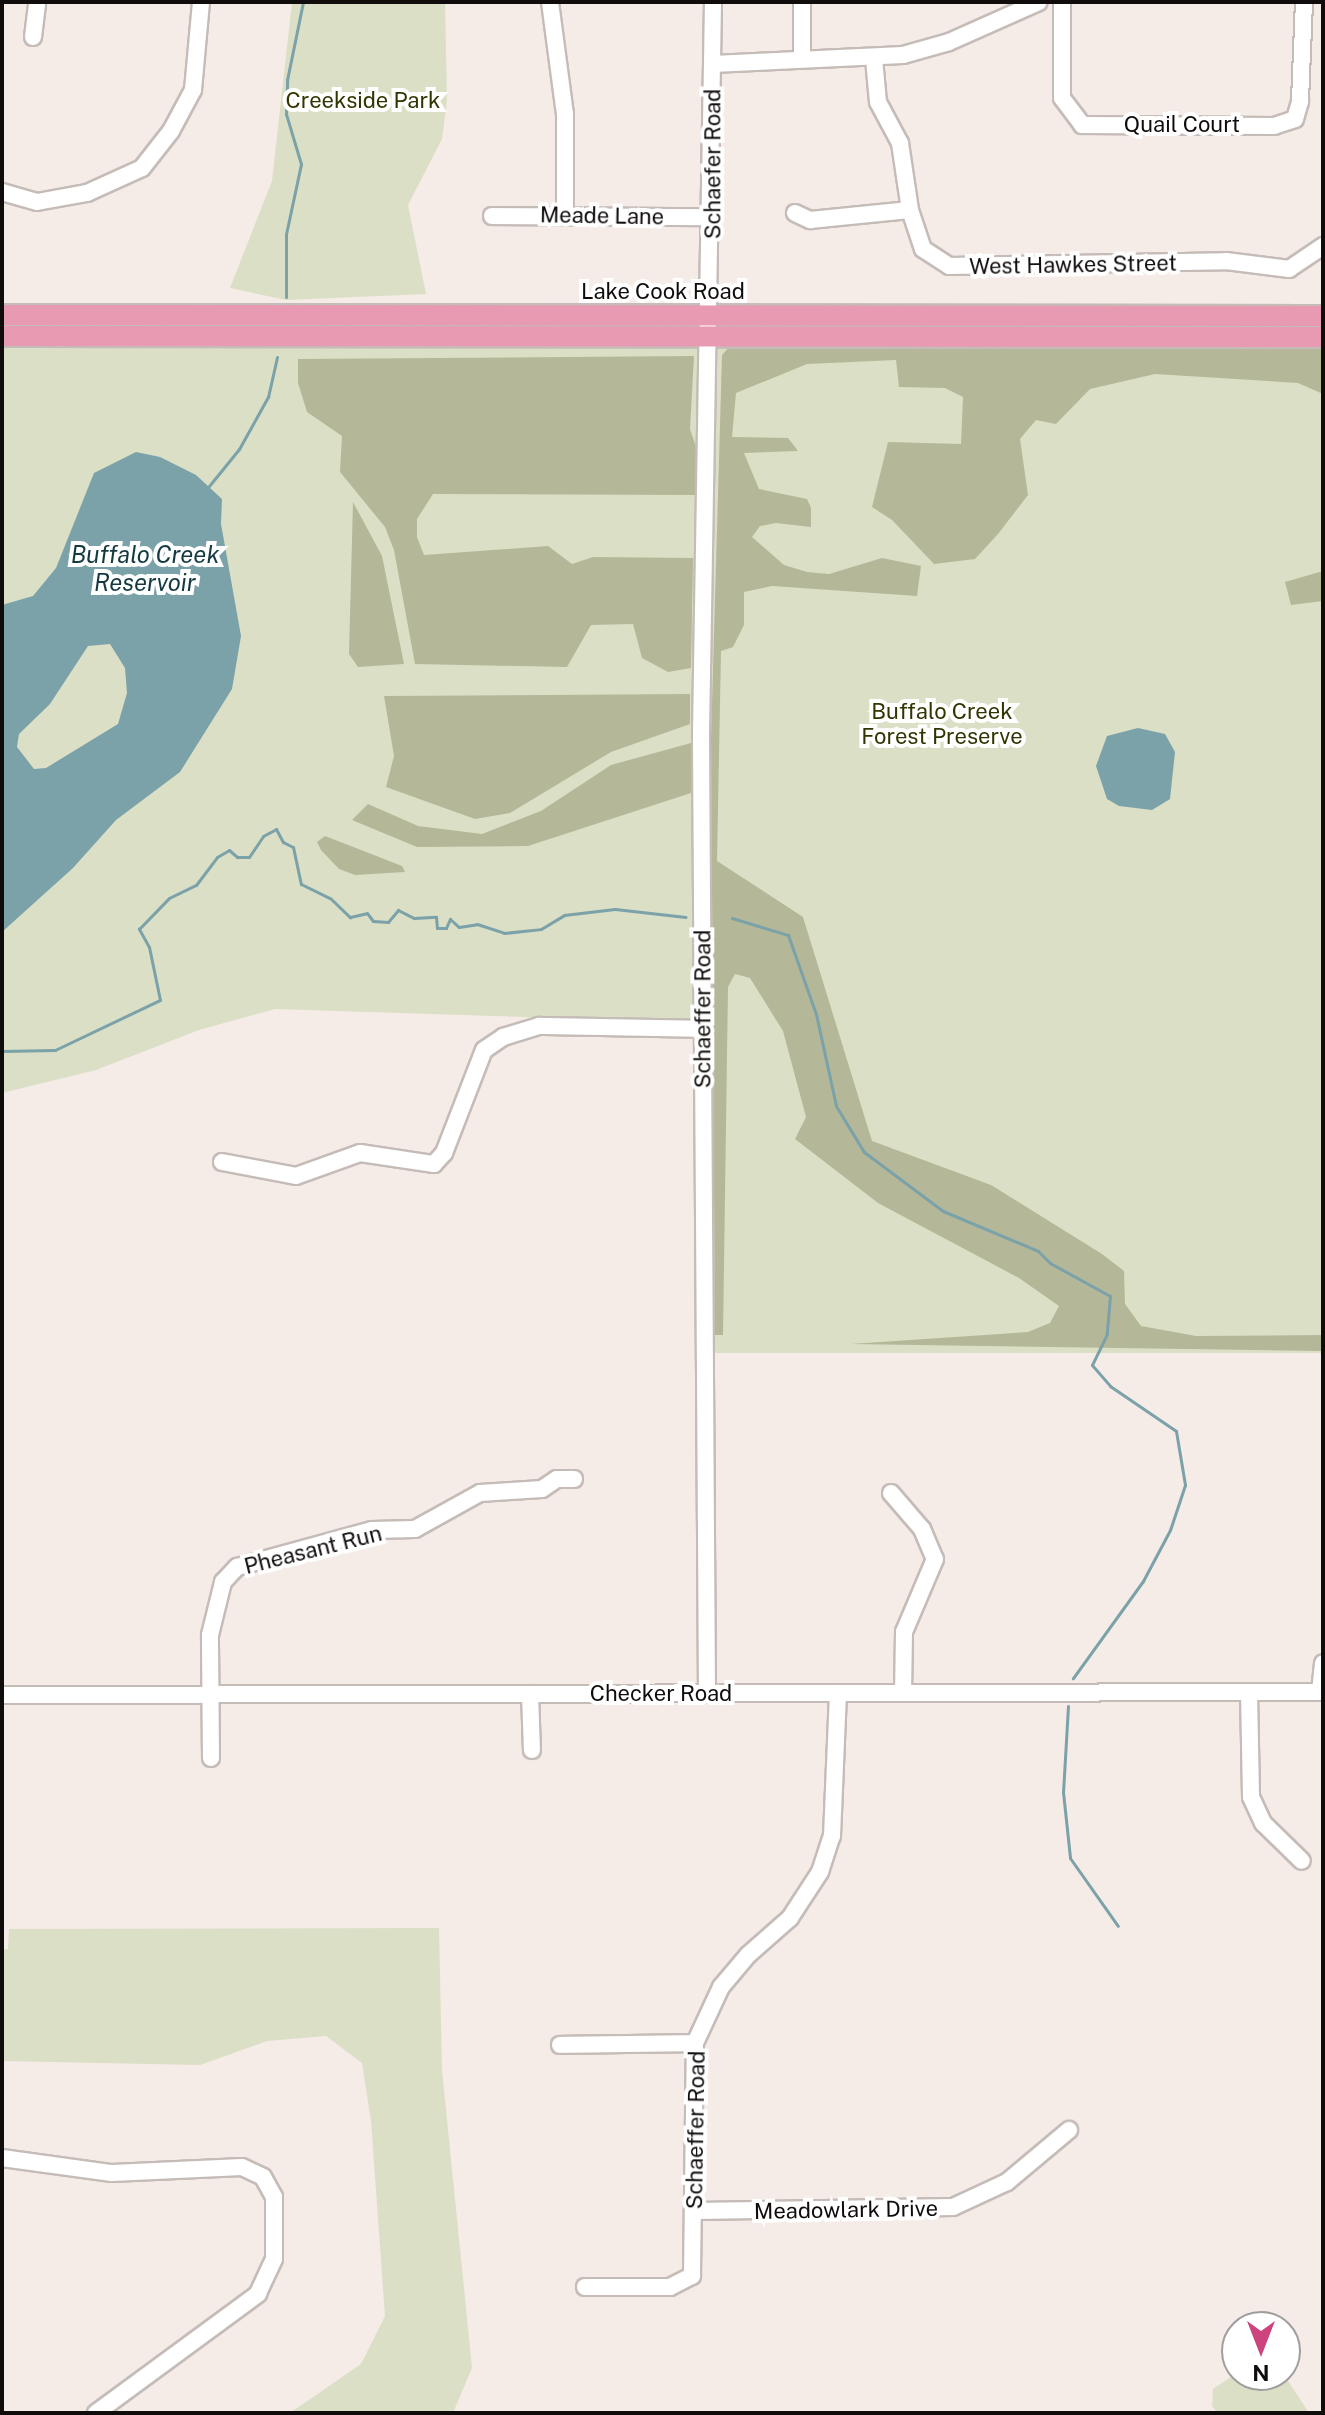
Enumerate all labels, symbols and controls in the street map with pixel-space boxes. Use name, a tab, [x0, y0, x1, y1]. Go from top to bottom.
park label: Creekside Park	[285, 88, 441, 114]
street label: Schaefer Road	[700, 89, 726, 239]
street label: Quail Court	[1124, 112, 1240, 138]
street label: Meade Lane	[540, 202, 664, 230]
street label: West Hawkes Street	[969, 250, 1177, 280]
street label: Lake Cook Road	[581, 279, 745, 305]
water label: Buffalo Creek Reservoir	[71, 541, 219, 597]
park label: Buffalo Creek Forest Preserve	[861, 698, 1023, 750]
street label: Schaeffer Road	[690, 930, 716, 1088]
street label: Pheasant Run	[241, 1520, 385, 1580]
street label: Checker Road	[590, 1681, 732, 1707]
street label: Schaeffer Road	[681, 2050, 711, 2210]
street label: Meadowlark Drive	[754, 2195, 938, 2225]
north arrow	[1221, 2311, 1301, 2391]
text: N	[1252, 2360, 1270, 2386]

